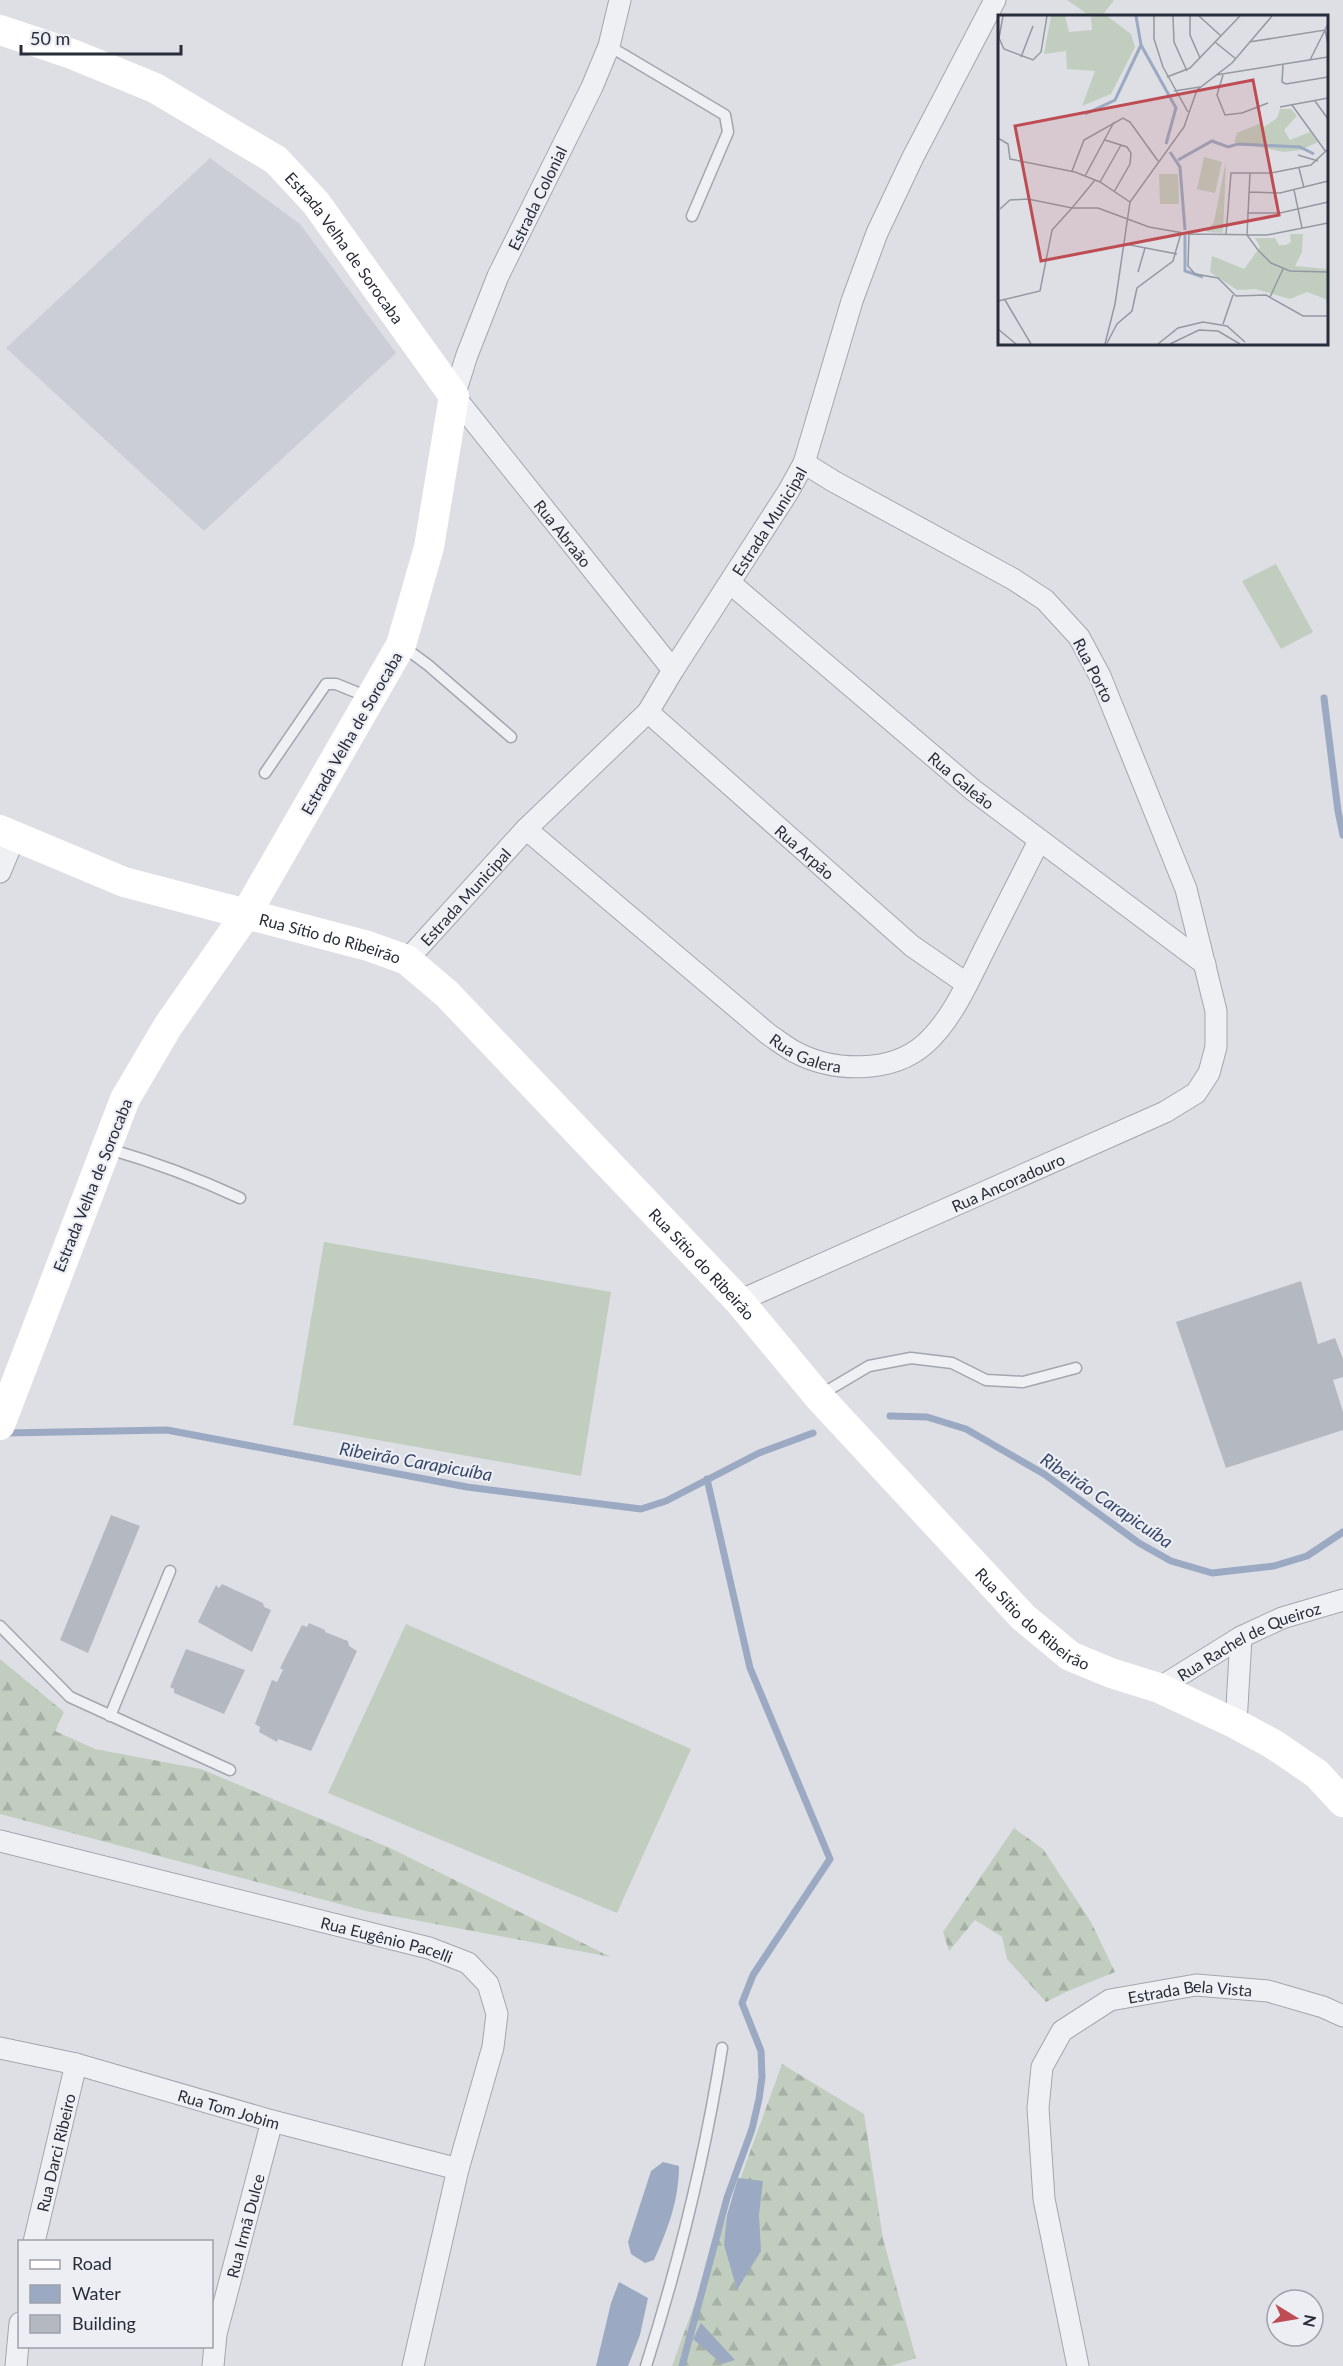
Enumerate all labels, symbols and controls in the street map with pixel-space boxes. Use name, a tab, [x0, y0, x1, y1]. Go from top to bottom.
inset map	[998, 15, 1328, 345]
scale bar	[21, 18, 182, 56]
text: 50 m	[30, 27, 70, 49]
street label: Estrada Colonial	[504, 143, 570, 253]
street label: Estrada Velha de Sorocaba	[282, 167, 408, 327]
street label: Estrada Municipal	[727, 463, 810, 579]
street label: Rua Abraão	[531, 496, 596, 570]
street label: Rua Porto	[1070, 635, 1118, 705]
street label: Estrada Velha de Sorocaba	[297, 648, 405, 818]
street label: Rua Galeão	[925, 747, 998, 812]
street label: Rua Arpão	[772, 820, 839, 883]
street label: Estrada Municipal	[416, 844, 514, 949]
street label: Rua Sítio do Ribeirão	[257, 908, 404, 967]
street label: Rua Galera	[766, 1029, 843, 1075]
street label: Estrada Velha de Sorocaba	[49, 1096, 135, 1274]
street label: Rua Ancoradouro	[948, 1148, 1067, 1215]
street label: Rua Sítio do Ribeirão	[646, 1204, 760, 1323]
water label: Ribeirão Carapicuíba	[338, 1437, 494, 1485]
water label: Ribeirão Carapicuíba	[1037, 1448, 1177, 1552]
street label: Rua Sítio do Ribeirão	[972, 1563, 1093, 1673]
street label: Rua Rachel de Queiroz	[1173, 1598, 1323, 1684]
street label: Rua Eugênio Pacelli	[319, 1912, 456, 1966]
street label: Estrada Bela Vista	[1126, 1975, 1253, 2006]
street label: Rua Tom Jobim	[176, 2085, 282, 2132]
street label: Rua Darci Ribeiro	[32, 2091, 78, 2214]
street label: Rua Irmã Dulce	[222, 2172, 267, 2280]
legend	[18, 2240, 213, 2348]
text: Road	[72, 2252, 112, 2274]
text: Water	[72, 2282, 121, 2304]
north arrow	[1265, 2288, 1325, 2348]
text: Building	[72, 2312, 136, 2334]
text: N	[1300, 2313, 1321, 2329]

